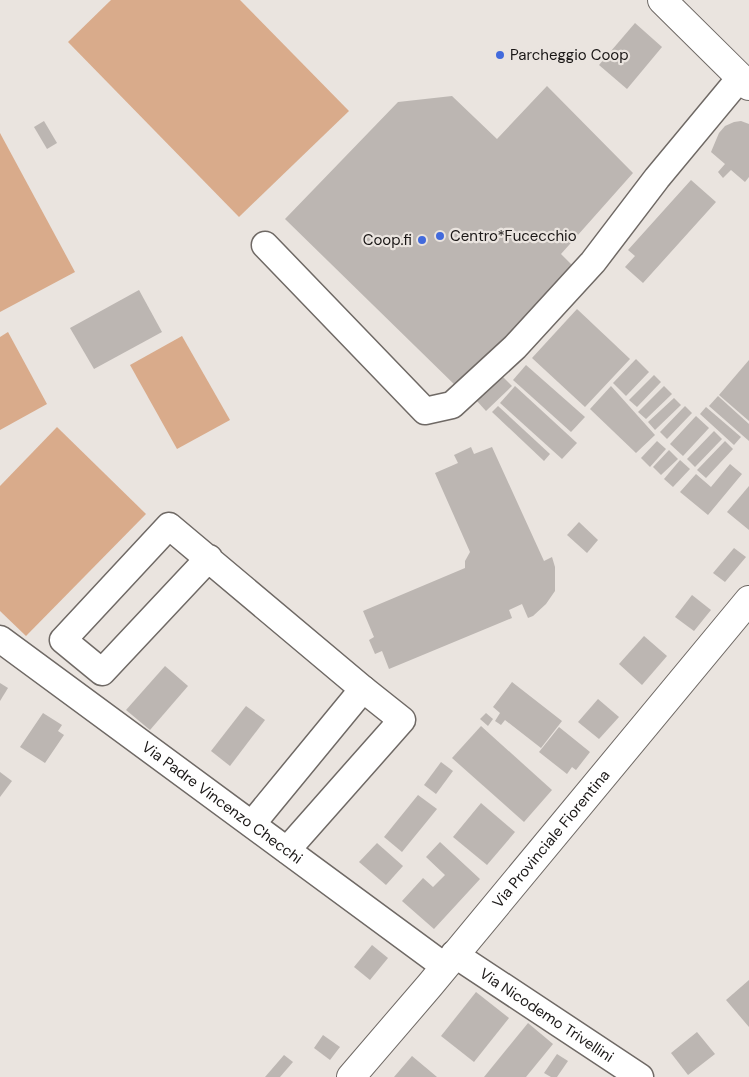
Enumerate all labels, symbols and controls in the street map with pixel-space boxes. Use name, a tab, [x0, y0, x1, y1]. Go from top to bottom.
place label: Parcheggio Coop	[510, 45, 629, 65]
marker: Parcheggio Coop	[494, 49, 506, 61]
place label: Centro*Fucecchio	[450, 226, 577, 246]
place label: Coop.fi	[363, 230, 412, 250]
marker: Centro*Fucecchio	[434, 230, 446, 242]
marker: Coop.fi	[416, 234, 428, 246]
street label: Via Padre Vincenzo Checchi	[138, 737, 307, 868]
street label: Via Provinciale Fiorentina	[488, 766, 614, 912]
street label: Via Nicodemo Trivellini	[476, 964, 618, 1067]

